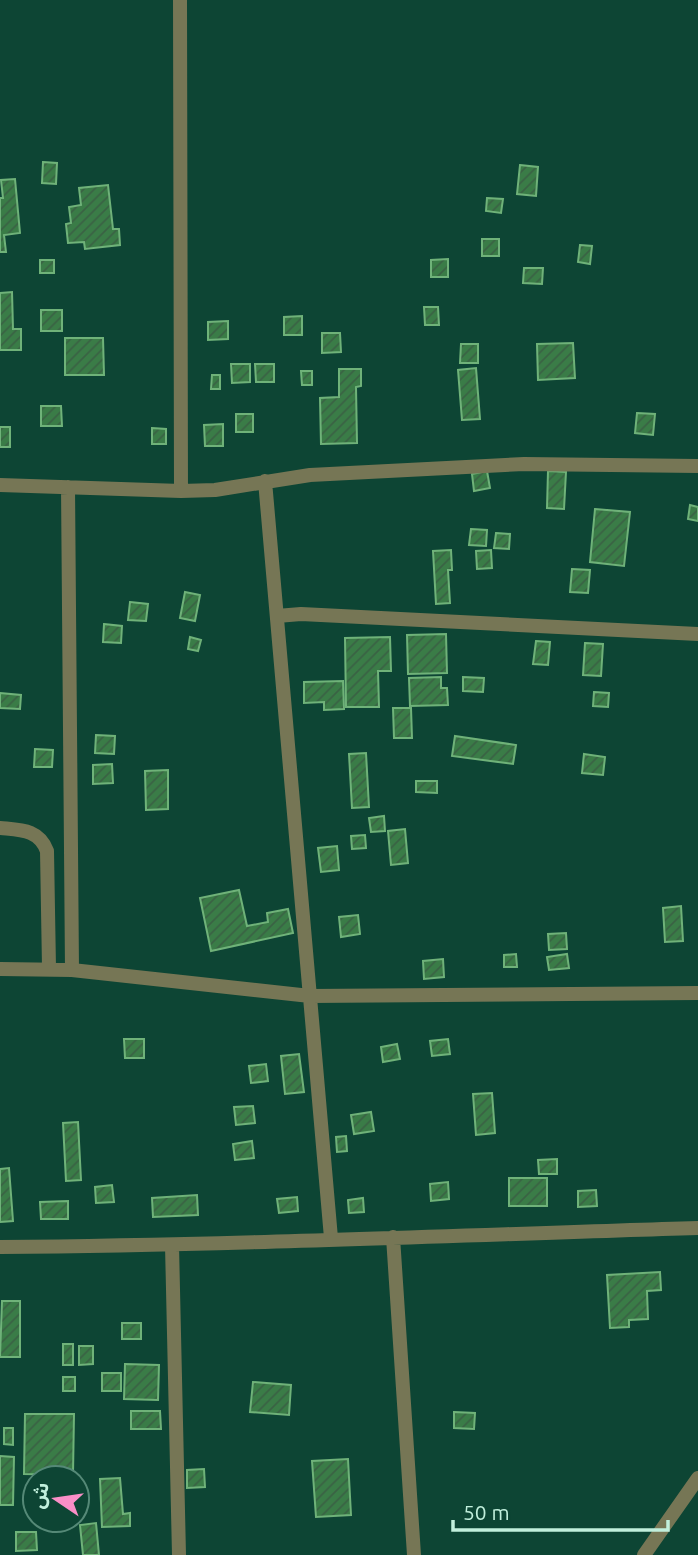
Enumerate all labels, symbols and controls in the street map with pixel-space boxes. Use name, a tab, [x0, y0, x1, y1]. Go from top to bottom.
north arrow	[21, 1464, 91, 1534]
text: ش	[26, 1480, 53, 1510]
scale bar	[453, 1488, 668, 1532]
text: 50 m	[463, 1500, 510, 1524]

